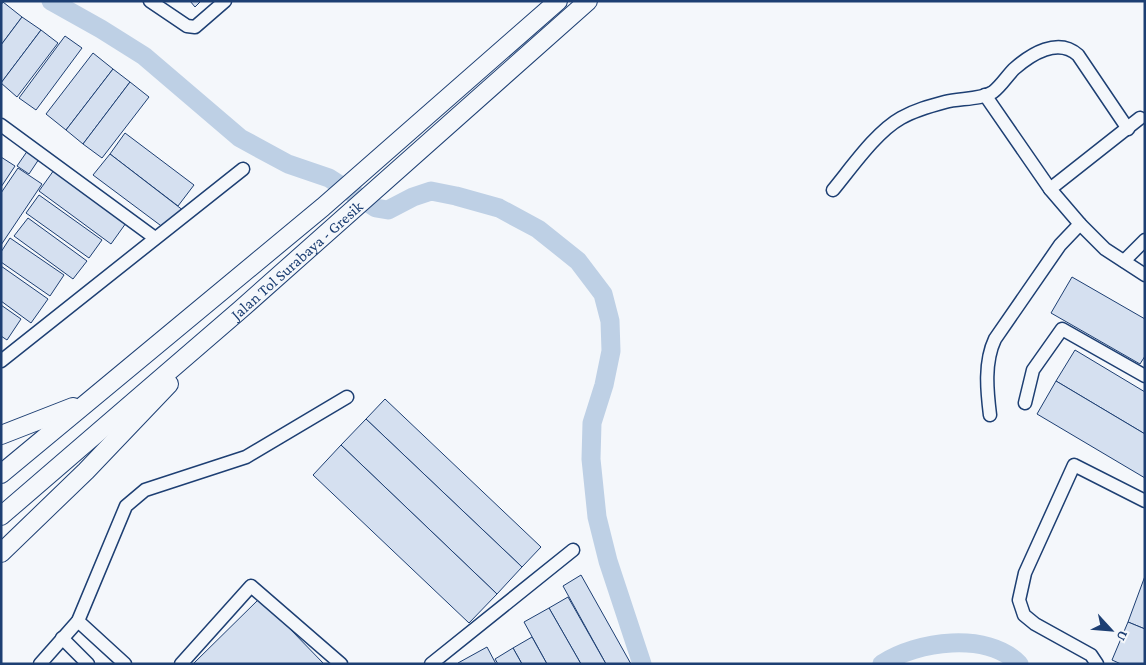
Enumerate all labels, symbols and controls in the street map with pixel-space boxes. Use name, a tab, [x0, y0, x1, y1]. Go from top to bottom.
street label: Jalan Tol Surabaya - Gresik	[226, 197, 366, 325]
north arrow	[1086, 605, 1136, 655]
text: U	[1113, 628, 1132, 644]

